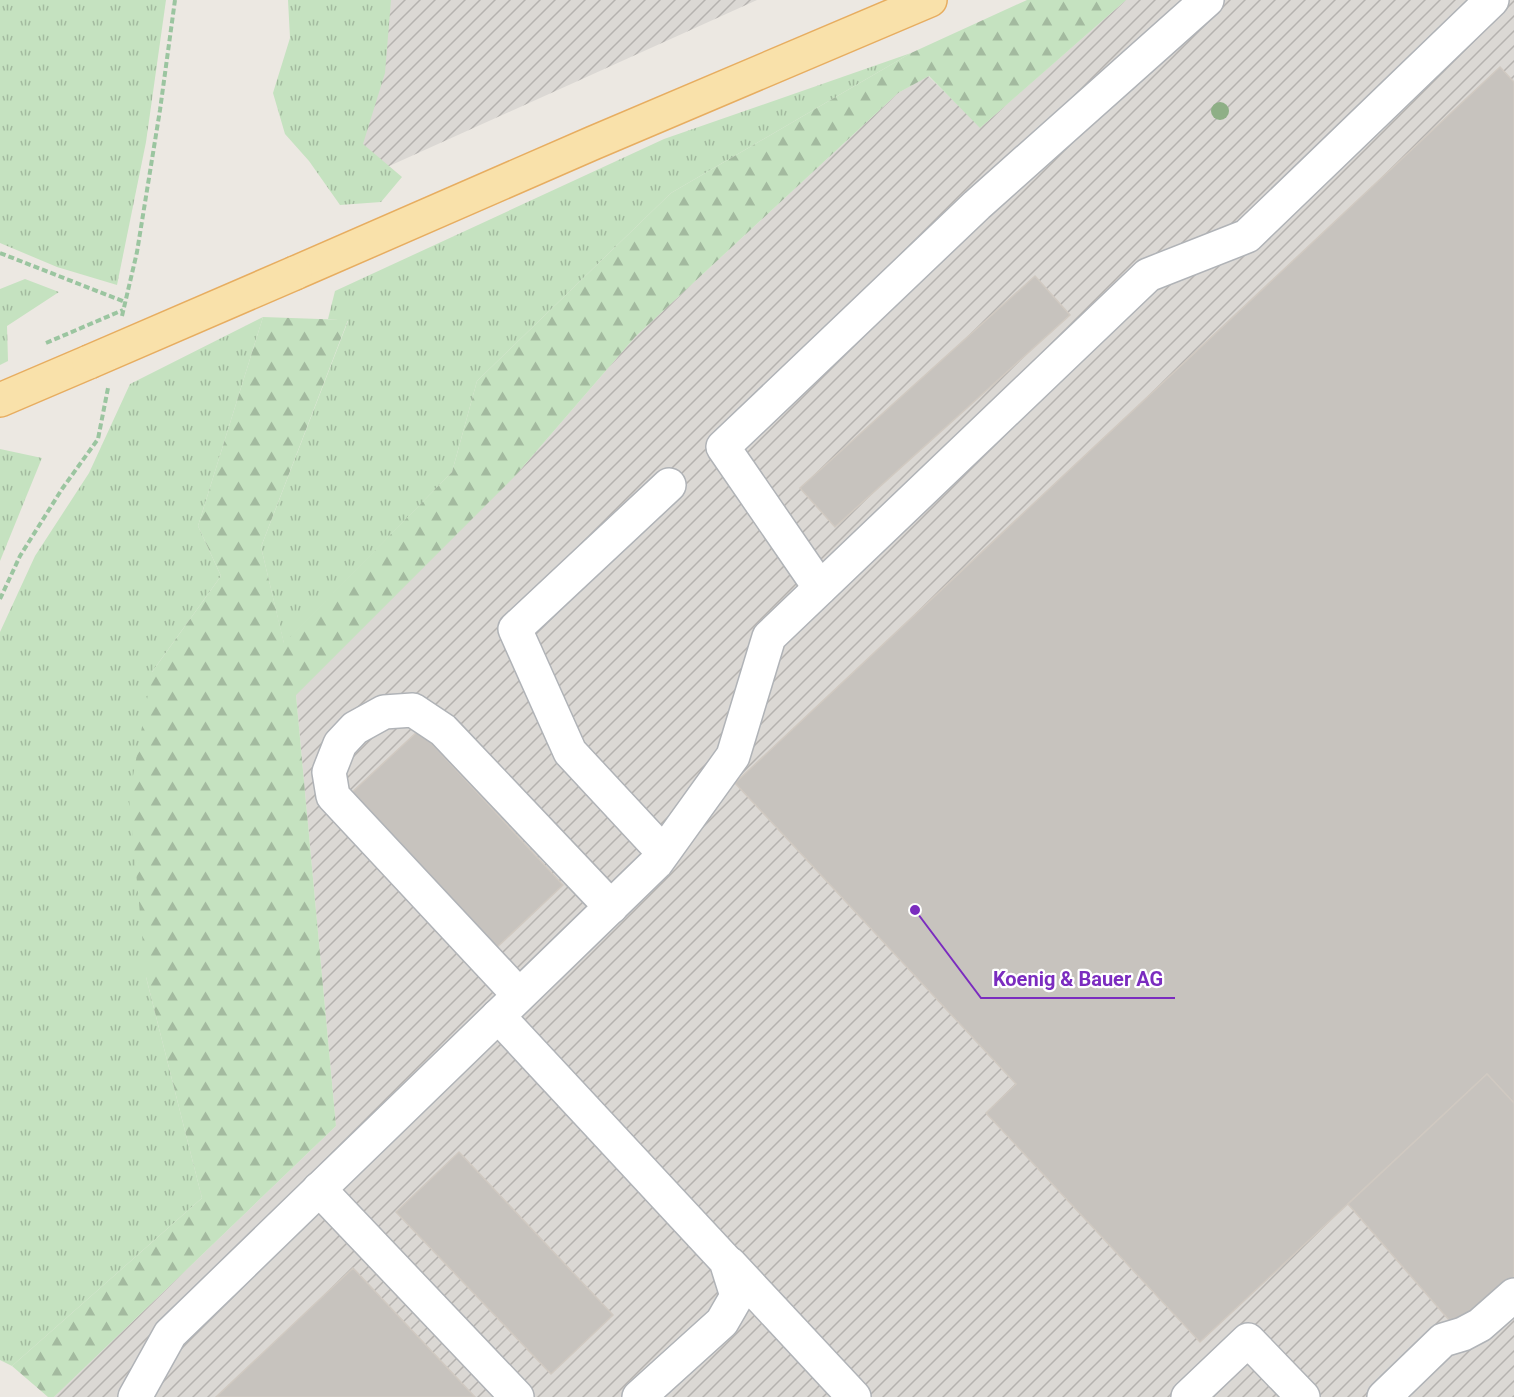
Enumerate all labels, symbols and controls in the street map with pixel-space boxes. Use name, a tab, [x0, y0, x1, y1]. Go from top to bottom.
callout: Koenig & Bauer AG	[981, 960, 1175, 998]
text: Koenig & Bauer AG	[993, 967, 1163, 991]

